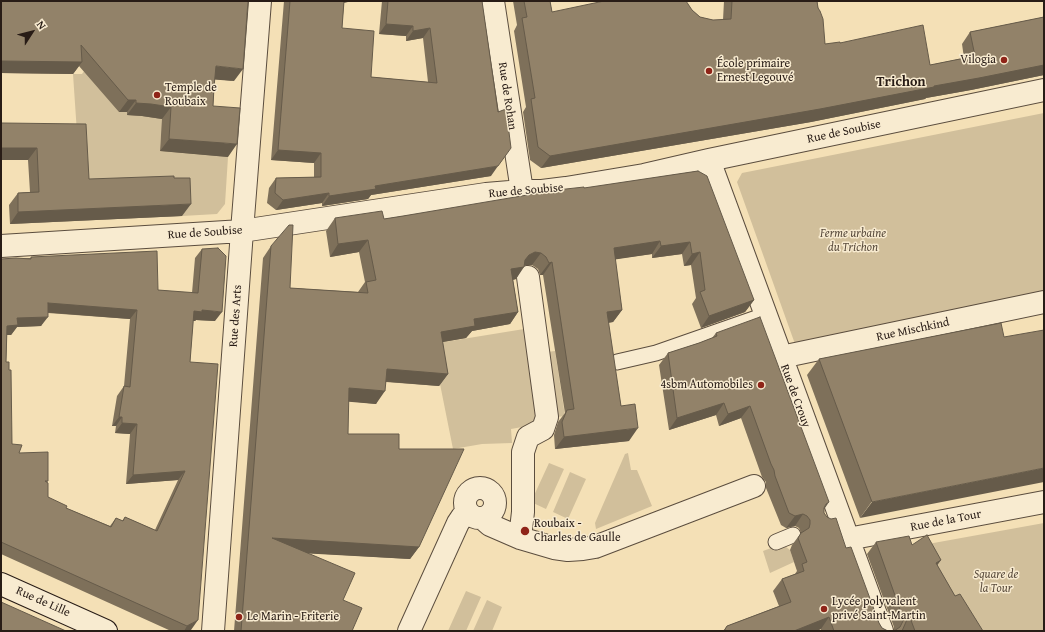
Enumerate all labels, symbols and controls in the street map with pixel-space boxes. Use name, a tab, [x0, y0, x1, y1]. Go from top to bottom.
north arrow	[12, 12, 52, 52]
text: N	[33, 17, 50, 33]
place label: Vilogia	[960, 53, 996, 67]
marker: Vilogia	[999, 55, 1009, 65]
place label: École primaire Ernest Legouvé	[717, 57, 794, 85]
street label: Rue de Rohan	[495, 61, 519, 131]
marker: École primaire Ernest Legouvé	[704, 66, 714, 76]
district label: Trichon	[876, 74, 926, 90]
place label: Temple de Roubaix	[165, 81, 217, 109]
marker: Temple de Roubaix	[152, 90, 162, 100]
street label: Rue de Soubise	[806, 117, 882, 147]
street label: Rue de Soubise	[488, 181, 564, 201]
street label: Rue de Soubise	[167, 223, 243, 243]
park label: Ferme urbaine du Trichon	[820, 227, 886, 255]
street label: Rue des Arts	[227, 284, 245, 348]
street label: Rue Mischkind	[875, 315, 951, 345]
street label: Rue de Crouy	[777, 362, 813, 430]
place label: 4sbm Automobiles	[660, 378, 753, 392]
marker: 4sbm Automobiles	[756, 380, 766, 390]
street label: Rue de la Tour	[909, 507, 983, 535]
place label: Roubaix - Charles de Gaulle	[534, 517, 621, 545]
marker: Roubaix - Charles de Gaulle	[519, 525, 531, 537]
park label: Square de la Tour	[974, 568, 1018, 596]
street label: Rue de Lille	[14, 584, 72, 620]
place label: Lycée polyvalent privé Saint-Martin	[832, 595, 926, 623]
marker: Lycée polyvalent privé Saint-Martin	[819, 604, 829, 614]
place label: Le Marin - Friterie	[247, 610, 339, 624]
marker: Le Marin - Friterie	[234, 612, 244, 622]

